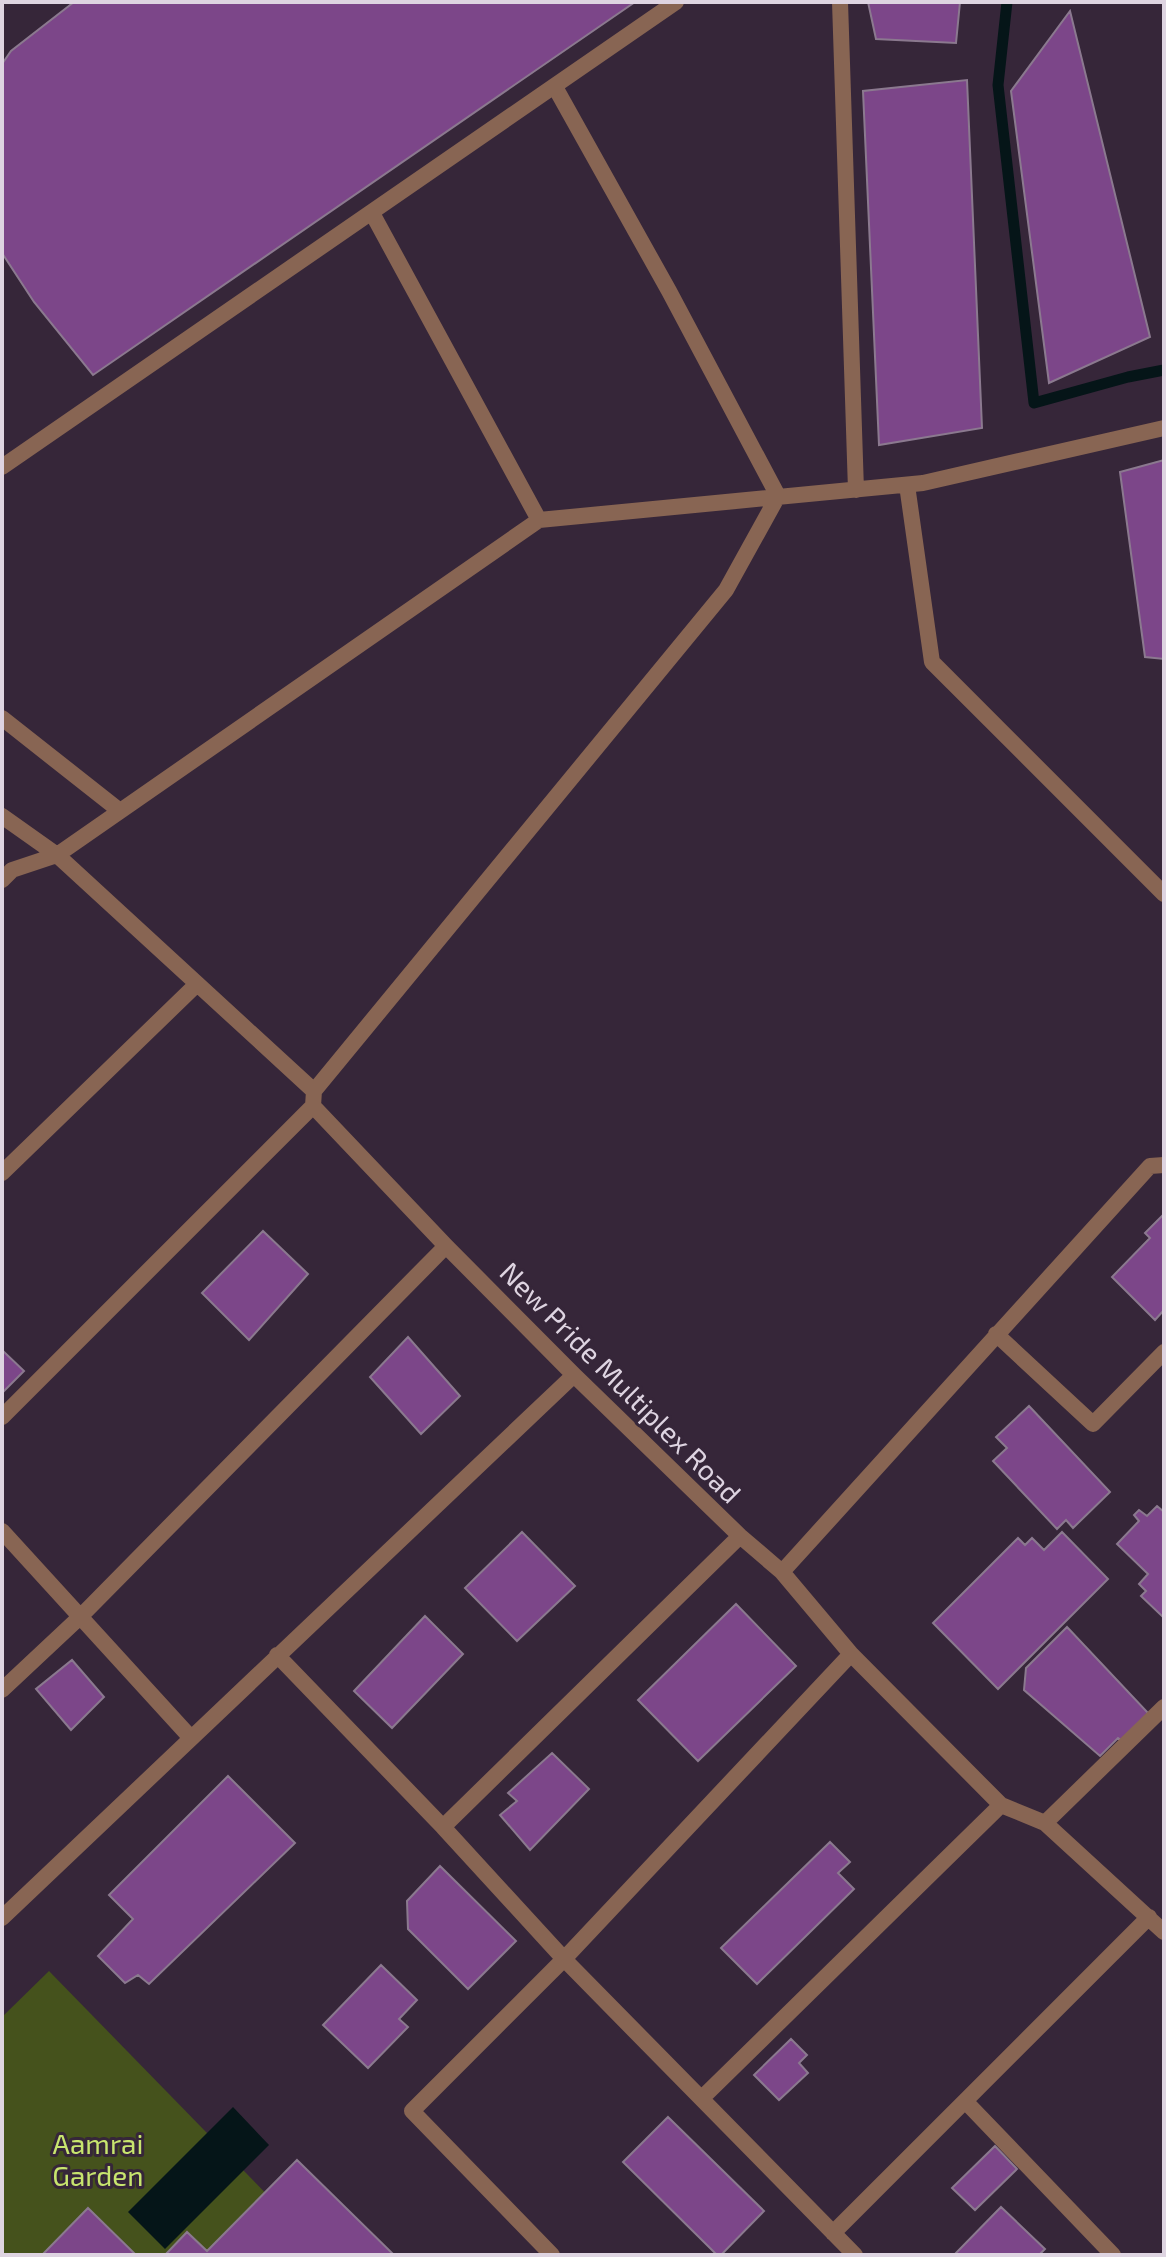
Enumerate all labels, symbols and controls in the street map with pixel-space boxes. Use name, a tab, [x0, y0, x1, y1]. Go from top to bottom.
street label: New Pride Multiplex Road	[493, 1254, 749, 1510]
park label: Aamrai Garden	[52, 2126, 144, 2192]

